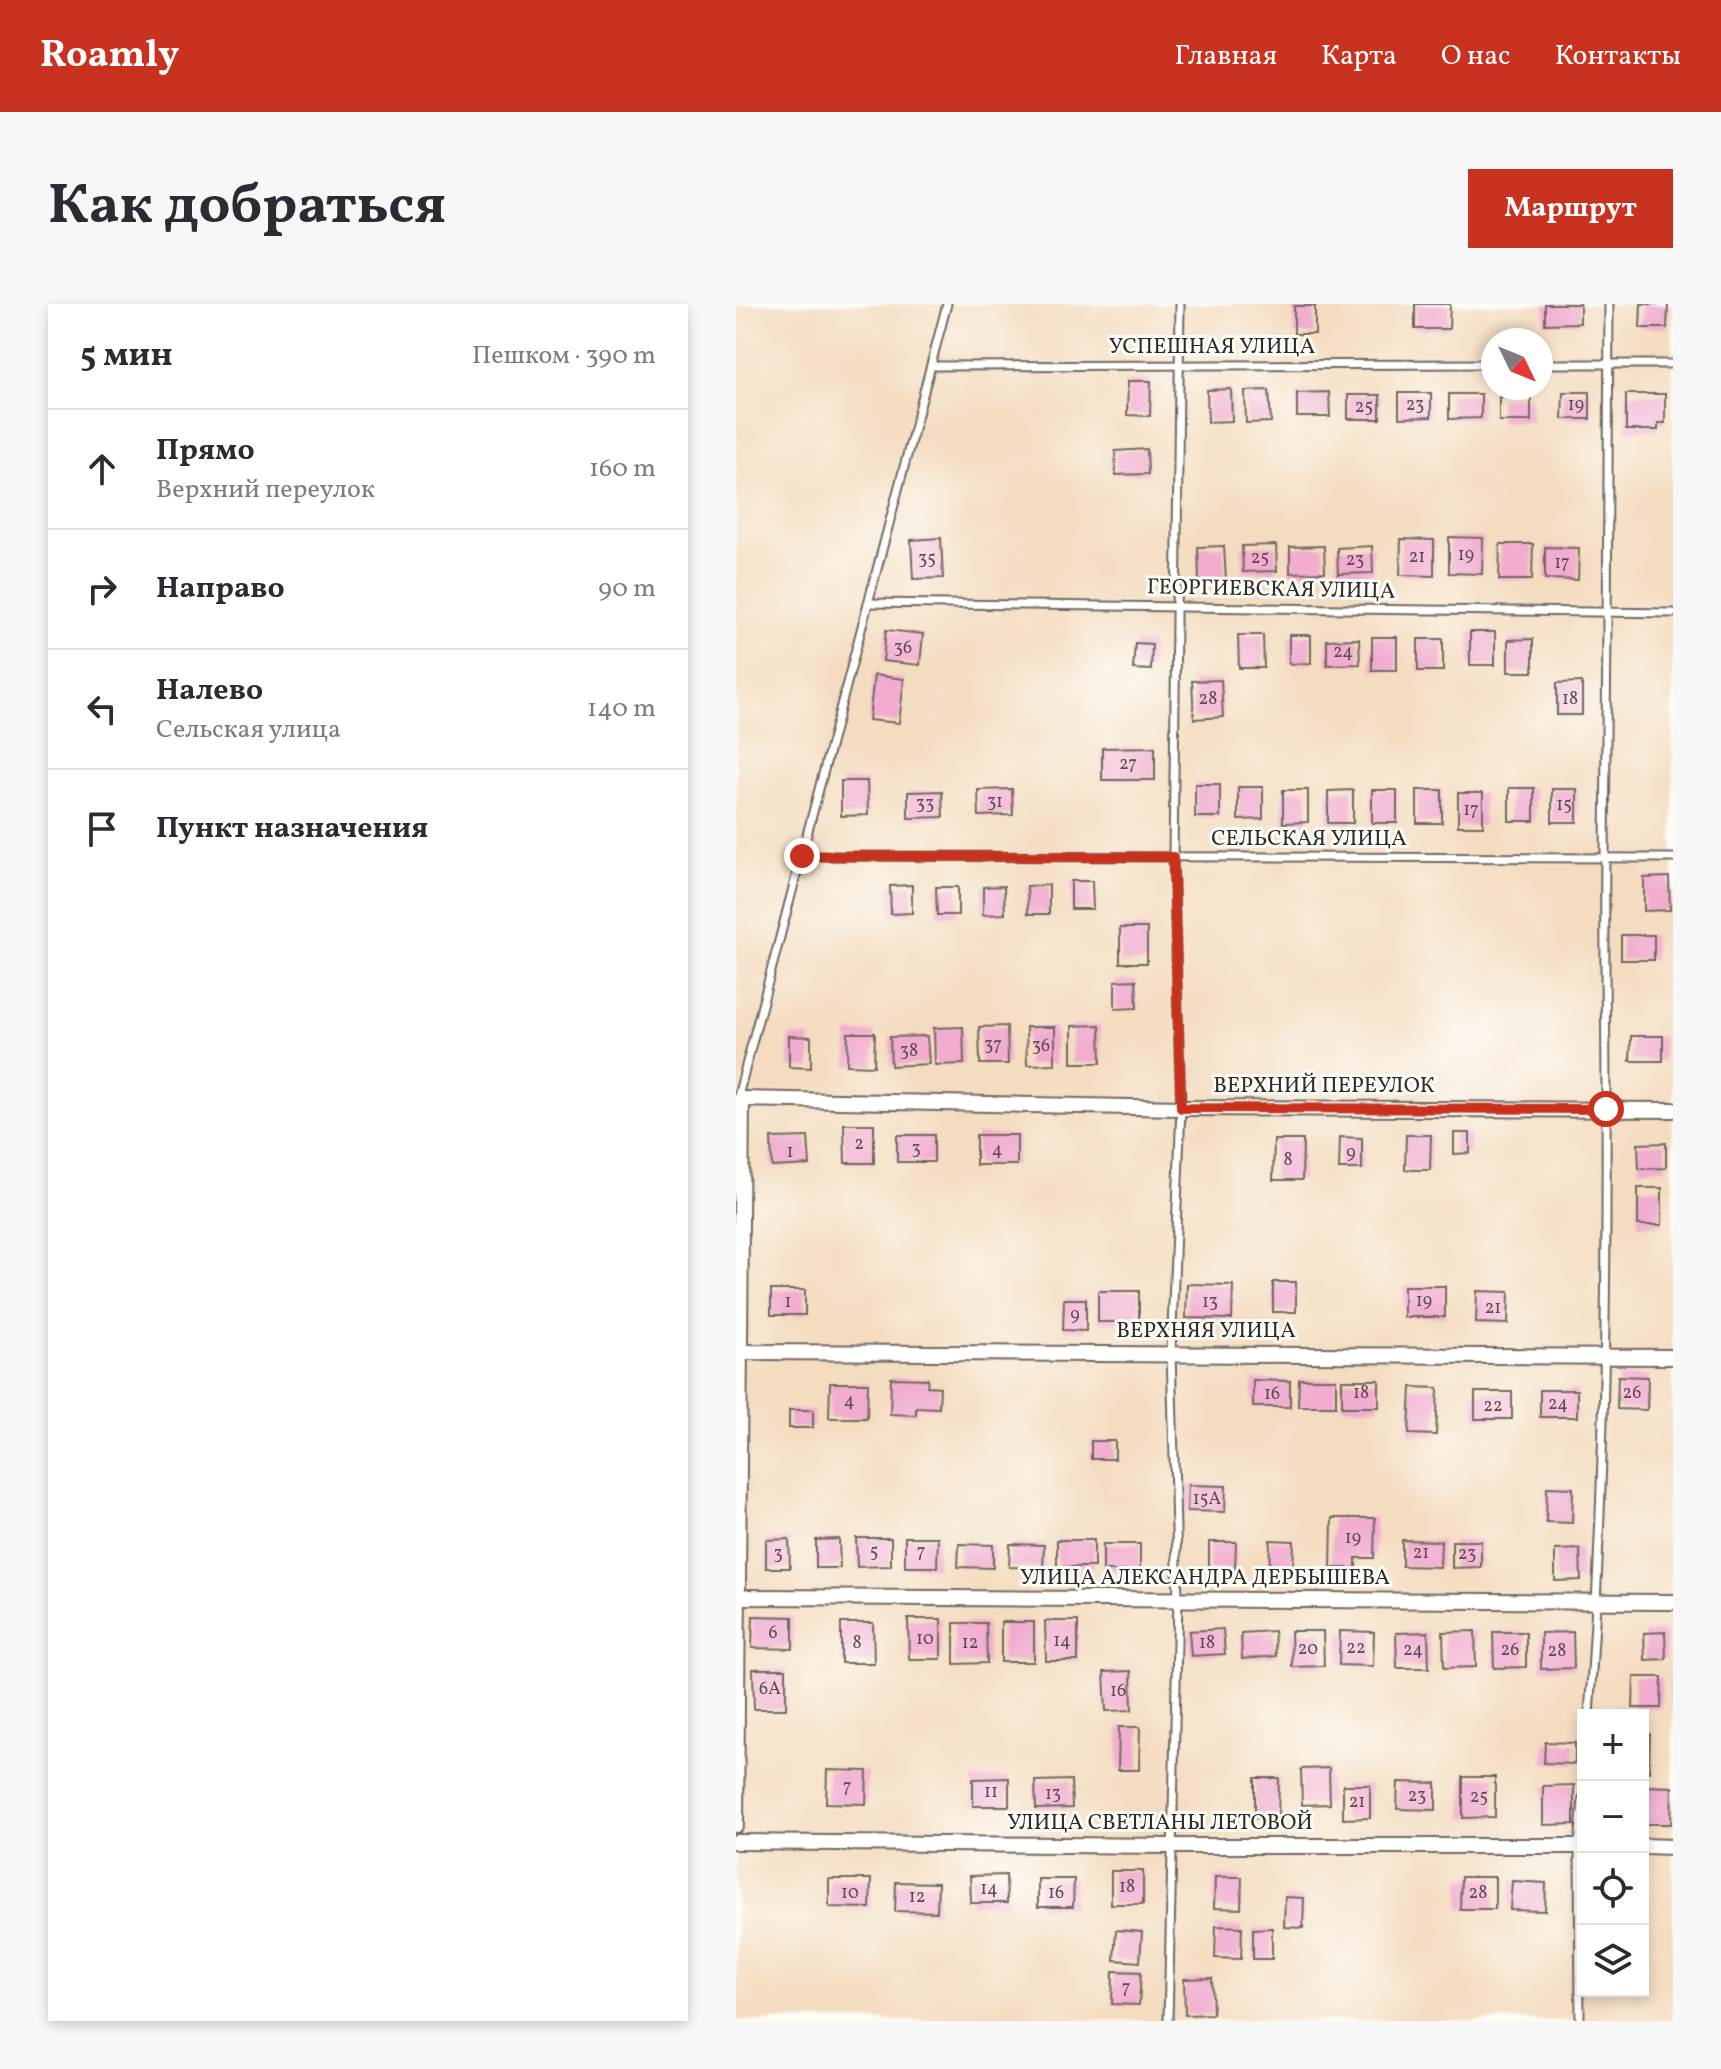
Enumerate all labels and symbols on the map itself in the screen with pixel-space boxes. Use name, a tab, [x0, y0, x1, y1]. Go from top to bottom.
north arrow	[1481, 328, 1553, 400]
street label: УСПЕШНАЯ УЛИЦА	[1109, 332, 1315, 363]
house number: 23	[1406, 393, 1424, 418]
house number: 19	[1568, 393, 1584, 418]
house number: 25	[1355, 395, 1373, 420]
house number: 19	[1458, 543, 1474, 568]
house number: 21	[1409, 545, 1425, 570]
house number: 25	[1251, 546, 1269, 571]
house number: 35	[918, 547, 936, 572]
house number: 23	[1346, 548, 1364, 573]
house number: 17	[1554, 551, 1570, 576]
street label: ГЕОРГИЕВСКАЯ УЛИЦА	[1146, 572, 1396, 608]
house number: 36	[894, 636, 912, 661]
house number: 24	[1333, 640, 1353, 665]
house number: 28	[1199, 687, 1217, 712]
house number: 18	[1562, 687, 1578, 712]
house number: 27	[1119, 752, 1137, 777]
house number: 31	[987, 790, 1003, 815]
house number: 33	[916, 792, 934, 817]
house number: 15	[1556, 793, 1572, 818]
house number: 17	[1463, 798, 1479, 823]
street label: СЕЛЬСКАЯ УЛИЦА	[1211, 824, 1407, 855]
route end	[784, 838, 820, 874]
house number: 37	[984, 1033, 1002, 1058]
house number: 36	[1032, 1034, 1050, 1059]
house number: 38	[900, 1039, 918, 1064]
street label: ВЕРХНИЙ ПЕРЕУЛОК	[1213, 1071, 1435, 1102]
route start	[1588, 1091, 1624, 1127]
house number: 2	[854, 1132, 864, 1157]
house number: 3	[911, 1137, 921, 1162]
house number: 4	[992, 1138, 1002, 1163]
house number: 1	[787, 1140, 793, 1165]
house number: 9	[1346, 1141, 1356, 1166]
house number: 8	[1283, 1148, 1293, 1173]
house number: 19	[1416, 1289, 1432, 1314]
house number: 1	[785, 1290, 791, 1315]
house number: 13	[1202, 1290, 1218, 1315]
house number: 21	[1485, 1296, 1501, 1321]
house number: 9	[1070, 1303, 1080, 1328]
street label: ВЕРХНЯЯ УЛИЦА	[1116, 1316, 1296, 1347]
house number: 18	[1353, 1381, 1369, 1406]
house number: 26	[1623, 1381, 1641, 1406]
house number: 16	[1264, 1382, 1280, 1407]
house number: 4	[844, 1389, 854, 1414]
house number: 24	[1548, 1392, 1568, 1417]
house number: 22	[1483, 1394, 1503, 1419]
house number: 15А	[1193, 1487, 1221, 1512]
house number: 19	[1345, 1526, 1361, 1551]
house number: 5	[870, 1540, 878, 1565]
house number: 7	[917, 1540, 925, 1565]
house number: 21	[1413, 1541, 1429, 1566]
house number: 3	[773, 1542, 783, 1567]
house number: 23	[1458, 1542, 1476, 1567]
street label: УЛИЦА АЛЕКСАНДРА ДЕРБЫШЕВА	[1020, 1563, 1390, 1594]
house number: 6	[768, 1621, 778, 1646]
house number: 10	[916, 1627, 934, 1652]
house number: 14	[1053, 1629, 1071, 1654]
house number: 8	[852, 1631, 862, 1656]
house number: 12	[962, 1631, 978, 1656]
house number: 18	[1199, 1631, 1215, 1656]
house number: 22	[1346, 1636, 1366, 1661]
house number: 20	[1298, 1637, 1318, 1662]
house number: 24	[1403, 1638, 1423, 1663]
house number: 26	[1501, 1638, 1519, 1663]
house number: 28	[1548, 1639, 1566, 1664]
house number: 6А	[759, 1677, 781, 1702]
house number: 16	[1110, 1679, 1126, 1704]
house number: 7	[843, 1775, 851, 1800]
house number: 11	[984, 1780, 998, 1805]
house number: 13	[1045, 1782, 1061, 1807]
house number: 23	[1408, 1784, 1426, 1809]
house number: 25	[1470, 1785, 1488, 1810]
house number: 21	[1349, 1790, 1365, 1815]
street label: УЛИЦА СВЕТЛАНЫ ЛЕТОВОЙ	[1007, 1808, 1313, 1839]
house number: 18	[1119, 1875, 1135, 1900]
house number: 14	[980, 1877, 998, 1902]
house number: 10	[841, 1881, 859, 1906]
house number: 16	[1048, 1881, 1064, 1906]
house number: 28	[1469, 1881, 1487, 1906]
house number: 12	[909, 1885, 925, 1910]
house number: 7	[1122, 1976, 1130, 2001]

